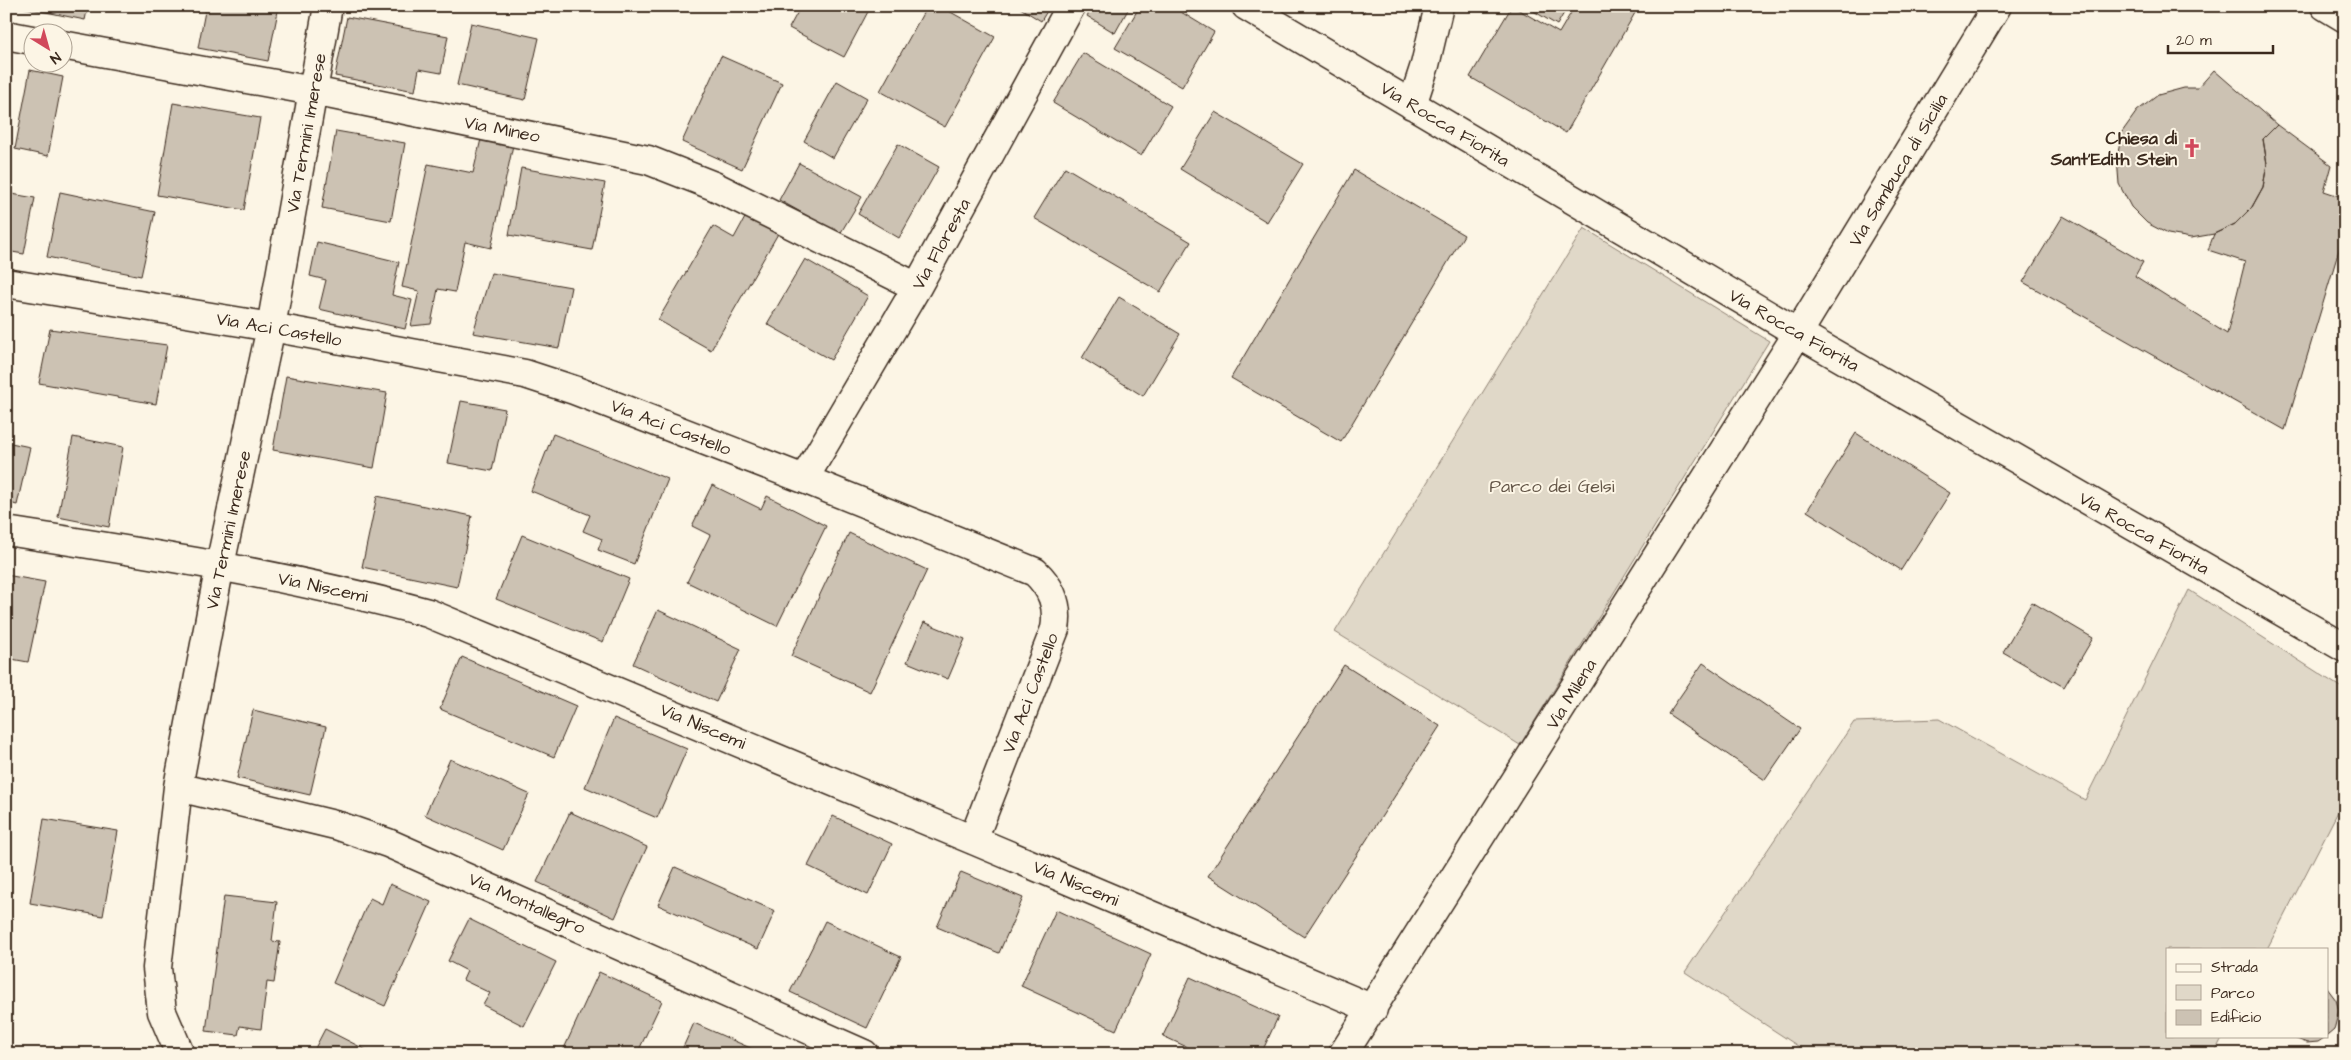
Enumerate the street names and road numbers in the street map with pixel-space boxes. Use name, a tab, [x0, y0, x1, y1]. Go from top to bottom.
street label: Via Termini Imerese	[280, 51, 333, 215]
street label: Via Rocca Fiorita	[1375, 76, 1514, 173]
street label: Via Sambuca di Sicilia	[1843, 89, 1954, 251]
street label: Via Mineo	[462, 110, 542, 149]
street label: Via Floresta	[906, 194, 977, 294]
street label: Via Rocca Fiorita	[1724, 283, 1864, 378]
street label: Via Aci Castello	[214, 306, 344, 353]
street label: Via Aci Castello	[607, 393, 735, 462]
street label: Via Termini Imerese	[199, 448, 258, 612]
street label: Via Rocca Fiorita	[2074, 486, 2214, 581]
street label: Via Niscemi	[276, 566, 370, 609]
street label: Via Aci Castello	[996, 629, 1065, 757]
street label: Via Milena	[1540, 654, 1603, 734]
street label: Via Niscemi	[656, 697, 750, 756]
street label: Via Niscemi	[1029, 854, 1123, 913]
street label: Via Montallegro	[464, 867, 589, 941]

